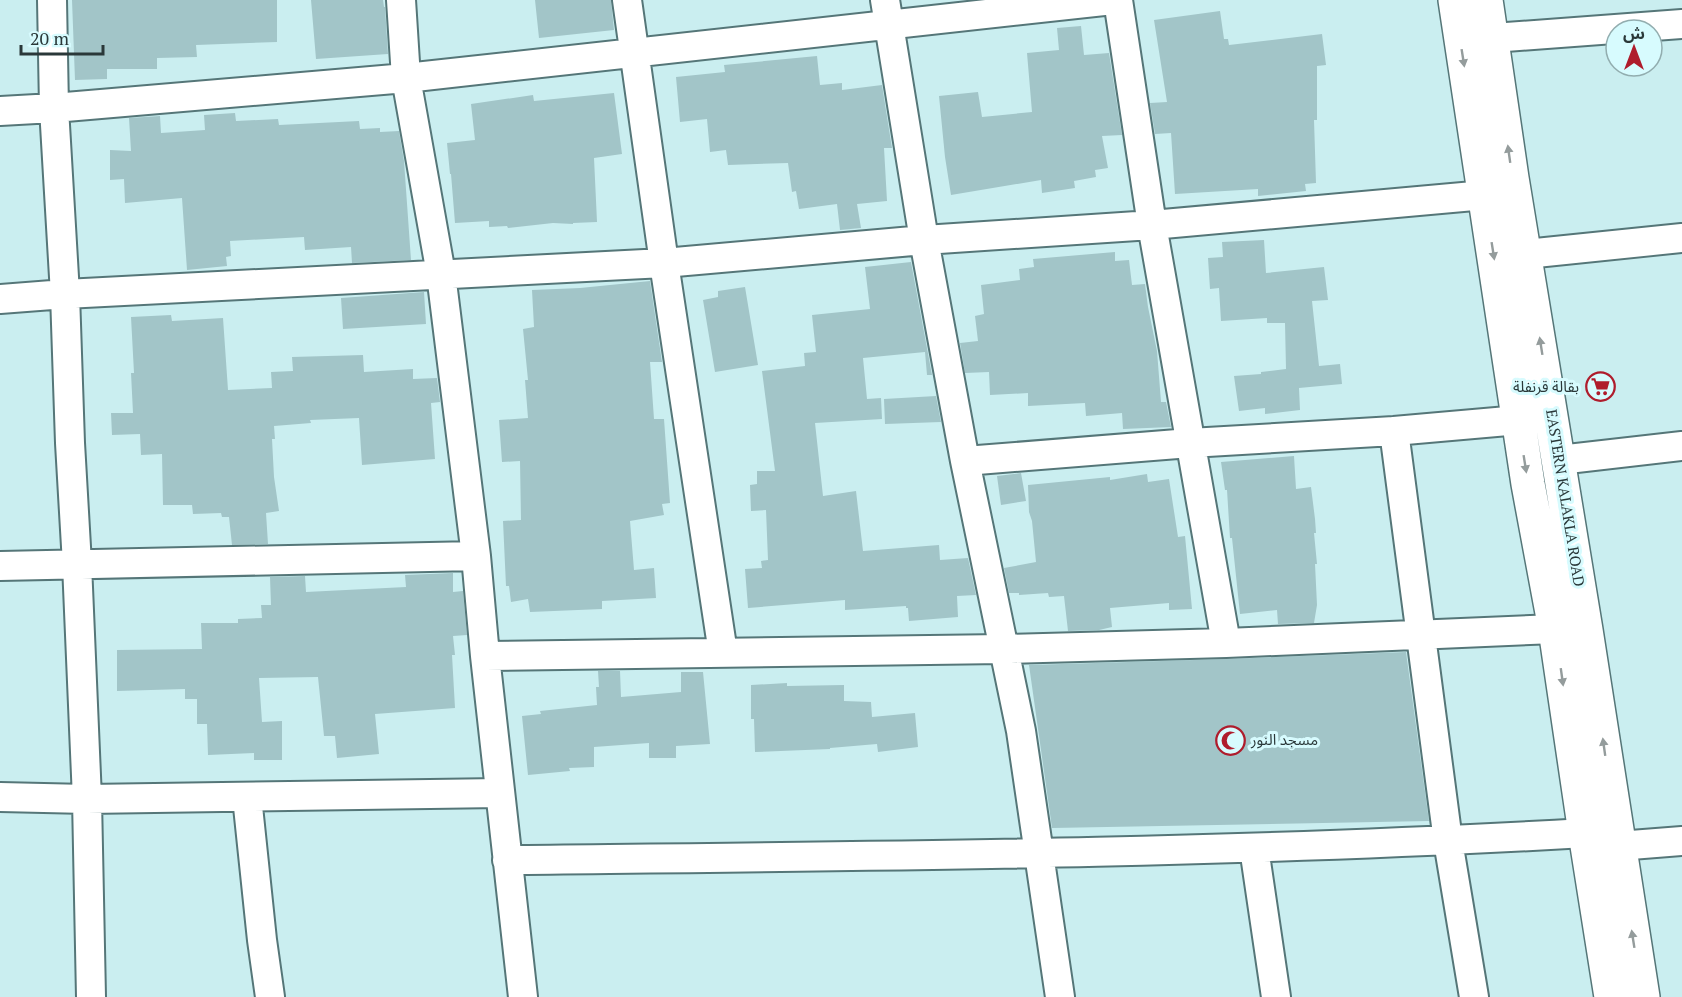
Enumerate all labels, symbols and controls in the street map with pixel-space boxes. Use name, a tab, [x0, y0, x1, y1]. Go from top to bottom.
scale bar	[21, 18, 104, 56]
north arrow	[1604, 18, 1664, 78]
text: ش	[1623, 22, 1645, 44]
text: 20 m	[30, 26, 70, 50]
one-way arrow	[1459, 49, 1468, 68]
one-way arrow	[1504, 145, 1513, 164]
one-way arrow	[1489, 241, 1498, 260]
one-way arrow	[1536, 337, 1545, 356]
supermarket icon: بقالة قرنفلة	[1584, 371, 1616, 403]
place label: بقالة قرنفلة	[1513, 376, 1579, 396]
street label: EASTERN KALAKLA ROAD	[1542, 408, 1590, 588]
one-way arrow	[1521, 455, 1530, 474]
one-way arrow	[1557, 668, 1566, 687]
mosque icon: مسجد النور	[1214, 724, 1246, 756]
place label: مسجد النور	[1250, 729, 1318, 749]
one-way arrow	[1599, 737, 1608, 756]
one-way arrow	[1629, 930, 1638, 949]

